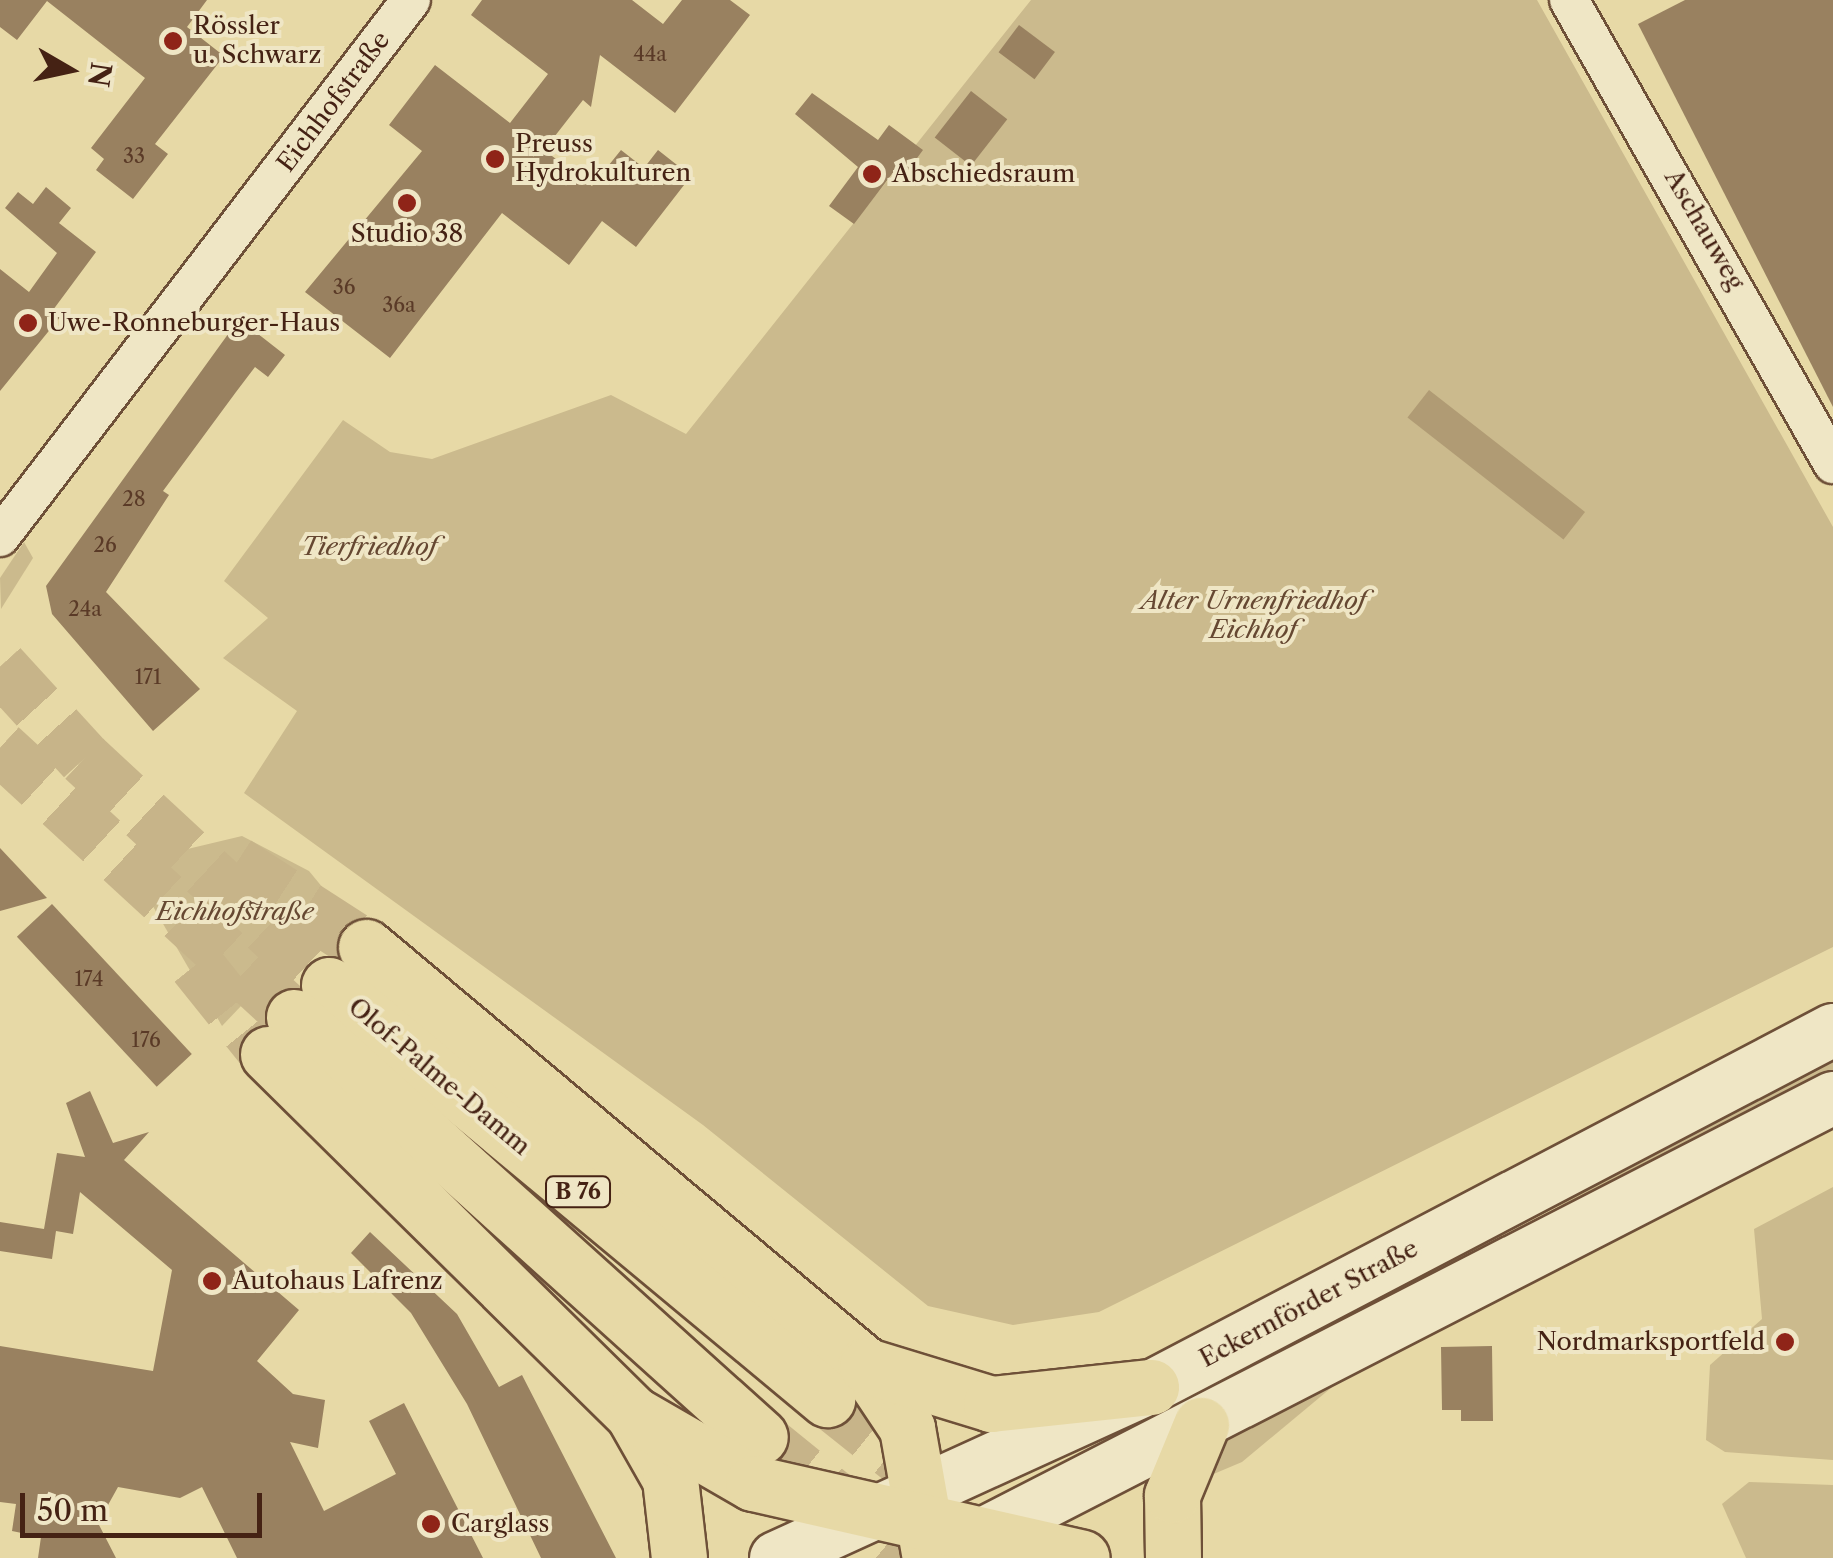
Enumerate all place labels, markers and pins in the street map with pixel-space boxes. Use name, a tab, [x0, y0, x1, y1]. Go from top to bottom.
place label: Rössler u. Schwarz	[193, 12, 321, 71]
marker: Rössler u. Schwarz	[162, 30, 184, 52]
place label: Preuss Hydrokulturen	[515, 130, 691, 189]
marker: Preuss Hydrokulturen	[484, 148, 506, 170]
place label: Abschiedsraum	[892, 159, 1075, 189]
marker: Abschiedsraum	[861, 163, 883, 185]
marker: Studio 38	[396, 192, 418, 214]
place label: Studio 38	[351, 219, 463, 249]
place label: Uwe-Ronneburger-Haus	[48, 308, 340, 338]
marker: Uwe-Ronneburger-Haus	[17, 312, 39, 334]
place label: Autohaus Lafrenz	[232, 1266, 443, 1296]
marker: Autohaus Lafrenz	[201, 1270, 223, 1292]
place label: Nordmarksportfeld	[1537, 1327, 1765, 1357]
marker: Nordmarksportfeld	[1774, 1331, 1796, 1353]
place label: Carglass	[451, 1509, 549, 1539]
marker: Carglass	[420, 1513, 442, 1535]

